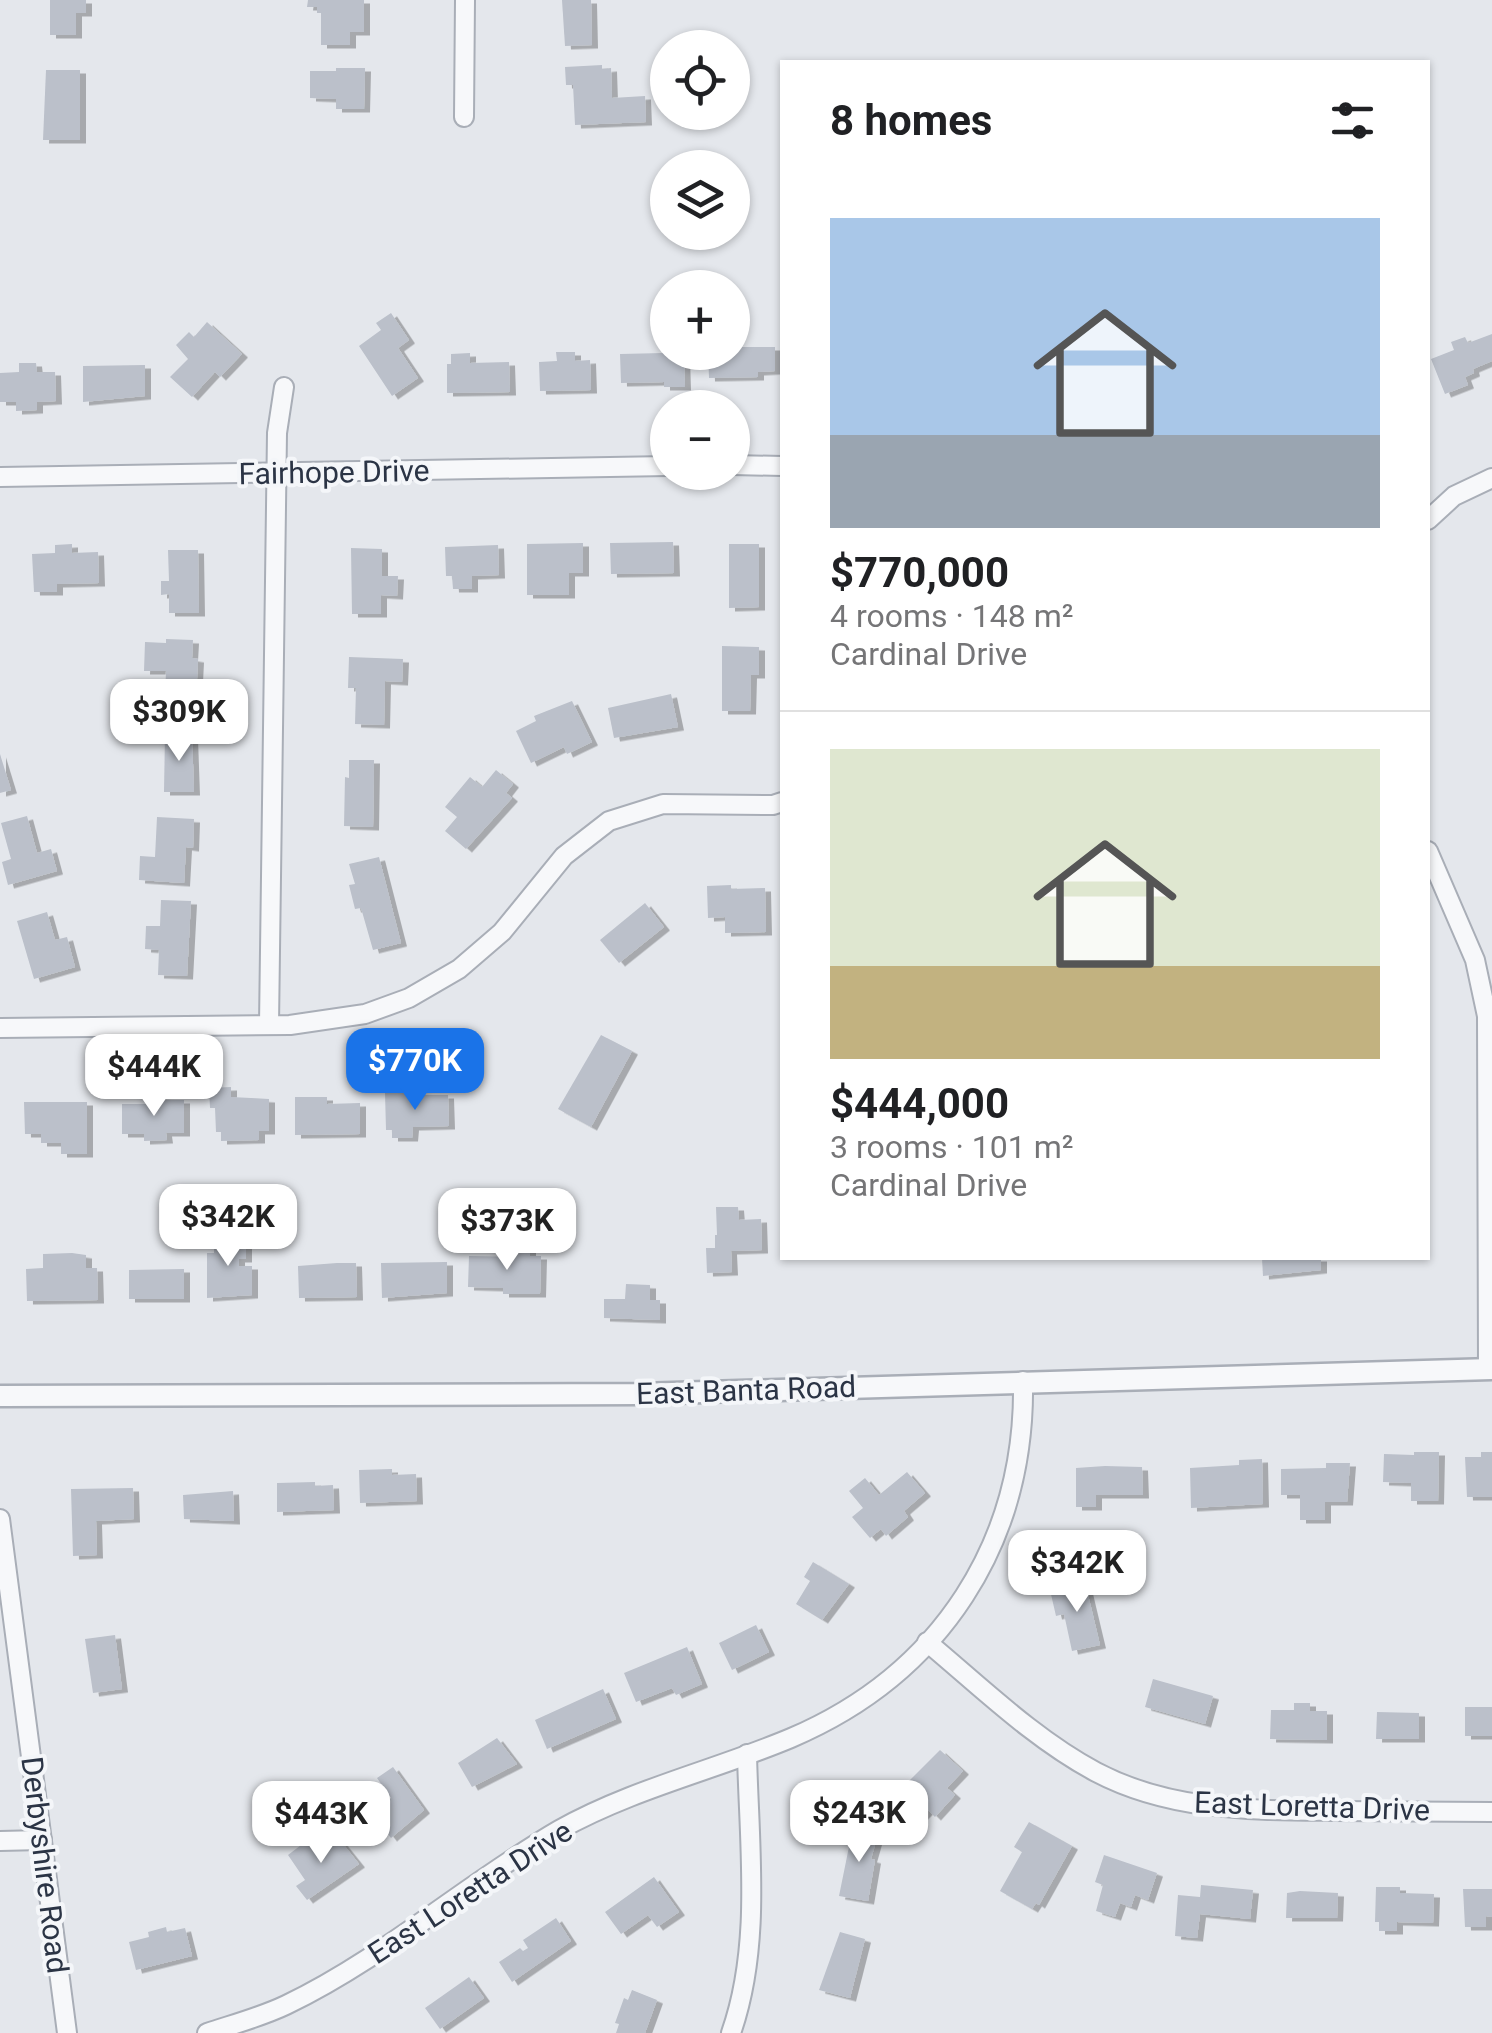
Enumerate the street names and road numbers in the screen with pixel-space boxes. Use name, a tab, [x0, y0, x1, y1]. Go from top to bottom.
street label: Fairhope Drive	[238, 453, 430, 491]
street label: East Banta Road	[635, 1369, 857, 1411]
street label: Derbyshire Road	[14, 1755, 76, 1975]
street label: East Loretta Drive	[1193, 1784, 1431, 1828]
street label: East Loretta Drive	[362, 1813, 578, 1971]

